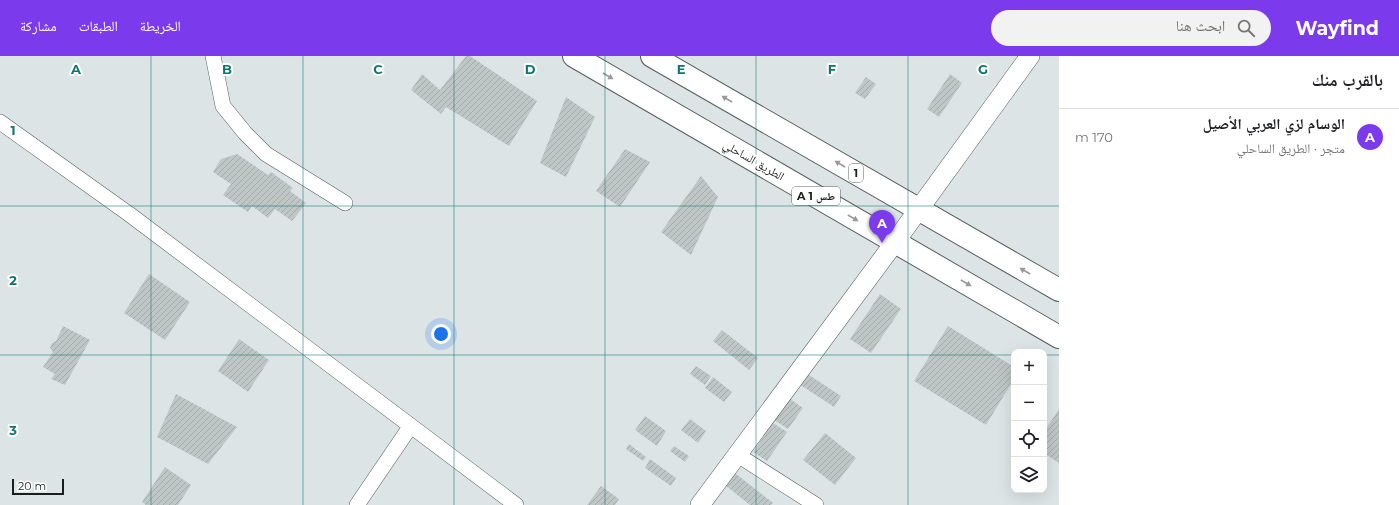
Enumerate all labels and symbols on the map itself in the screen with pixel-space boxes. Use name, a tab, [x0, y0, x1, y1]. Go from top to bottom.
text: A	[70, 61, 82, 77]
text: B	[222, 61, 232, 77]
text: C	[373, 61, 383, 77]
text: D	[525, 61, 536, 77]
text: E	[677, 61, 686, 77]
text: F	[828, 61, 836, 77]
text: G	[978, 61, 988, 77]
one-way arrow	[602, 72, 614, 79]
one-way arrow	[721, 96, 733, 103]
text: 1	[10, 122, 16, 138]
street label: الطريق الساحلي	[719, 137, 787, 186]
one-way arrow	[834, 161, 846, 168]
road number: 1	[849, 164, 863, 182]
road number: A 1 طس	[792, 187, 840, 205]
pin: A	[869, 210, 895, 243]
one-way arrow	[847, 214, 859, 221]
one-way arrow	[1019, 267, 1031, 274]
text: 2	[9, 272, 17, 288]
one-way arrow	[960, 279, 972, 286]
your location	[431, 324, 451, 344]
text: 3	[8, 422, 17, 438]
scale bar	[12, 477, 64, 496]

